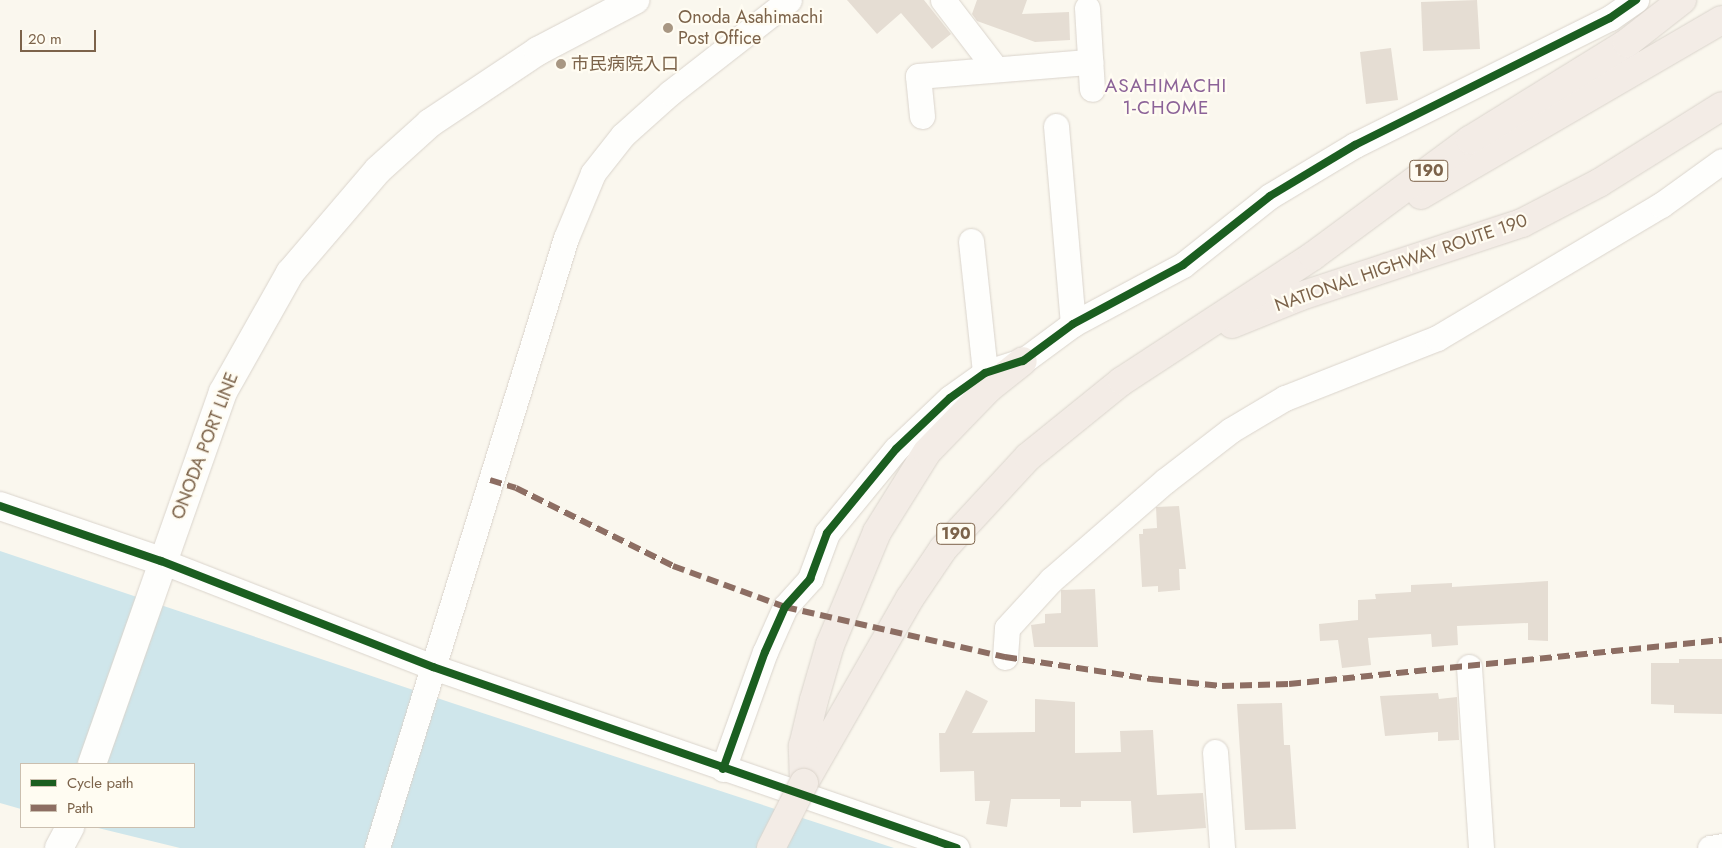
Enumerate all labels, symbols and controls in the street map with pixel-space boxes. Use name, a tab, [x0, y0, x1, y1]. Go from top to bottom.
place label: Onoda Asahimachi Post Office	[678, 7, 823, 50]
scale bar	[22, 20, 99, 52]
marker: Onoda Asahimachi Post Office	[662, 22, 674, 34]
text: 20 m	[28, 28, 62, 50]
place label: 市民病院入口	[571, 53, 679, 75]
marker: 市民病院入口	[555, 58, 567, 70]
district label: ASAHIMACHI 1-CHOME	[1104, 75, 1228, 119]
road number: 190	[1409, 158, 1449, 185]
street label: NATIONAL HIGHWAY ROUTE 190	[1272, 210, 1530, 316]
street label: ONODA PORT LINE	[167, 369, 243, 523]
road number: 190	[936, 520, 976, 548]
legend	[20, 763, 195, 828]
text: Cycle path	[67, 772, 134, 794]
text: Path	[67, 797, 93, 819]

